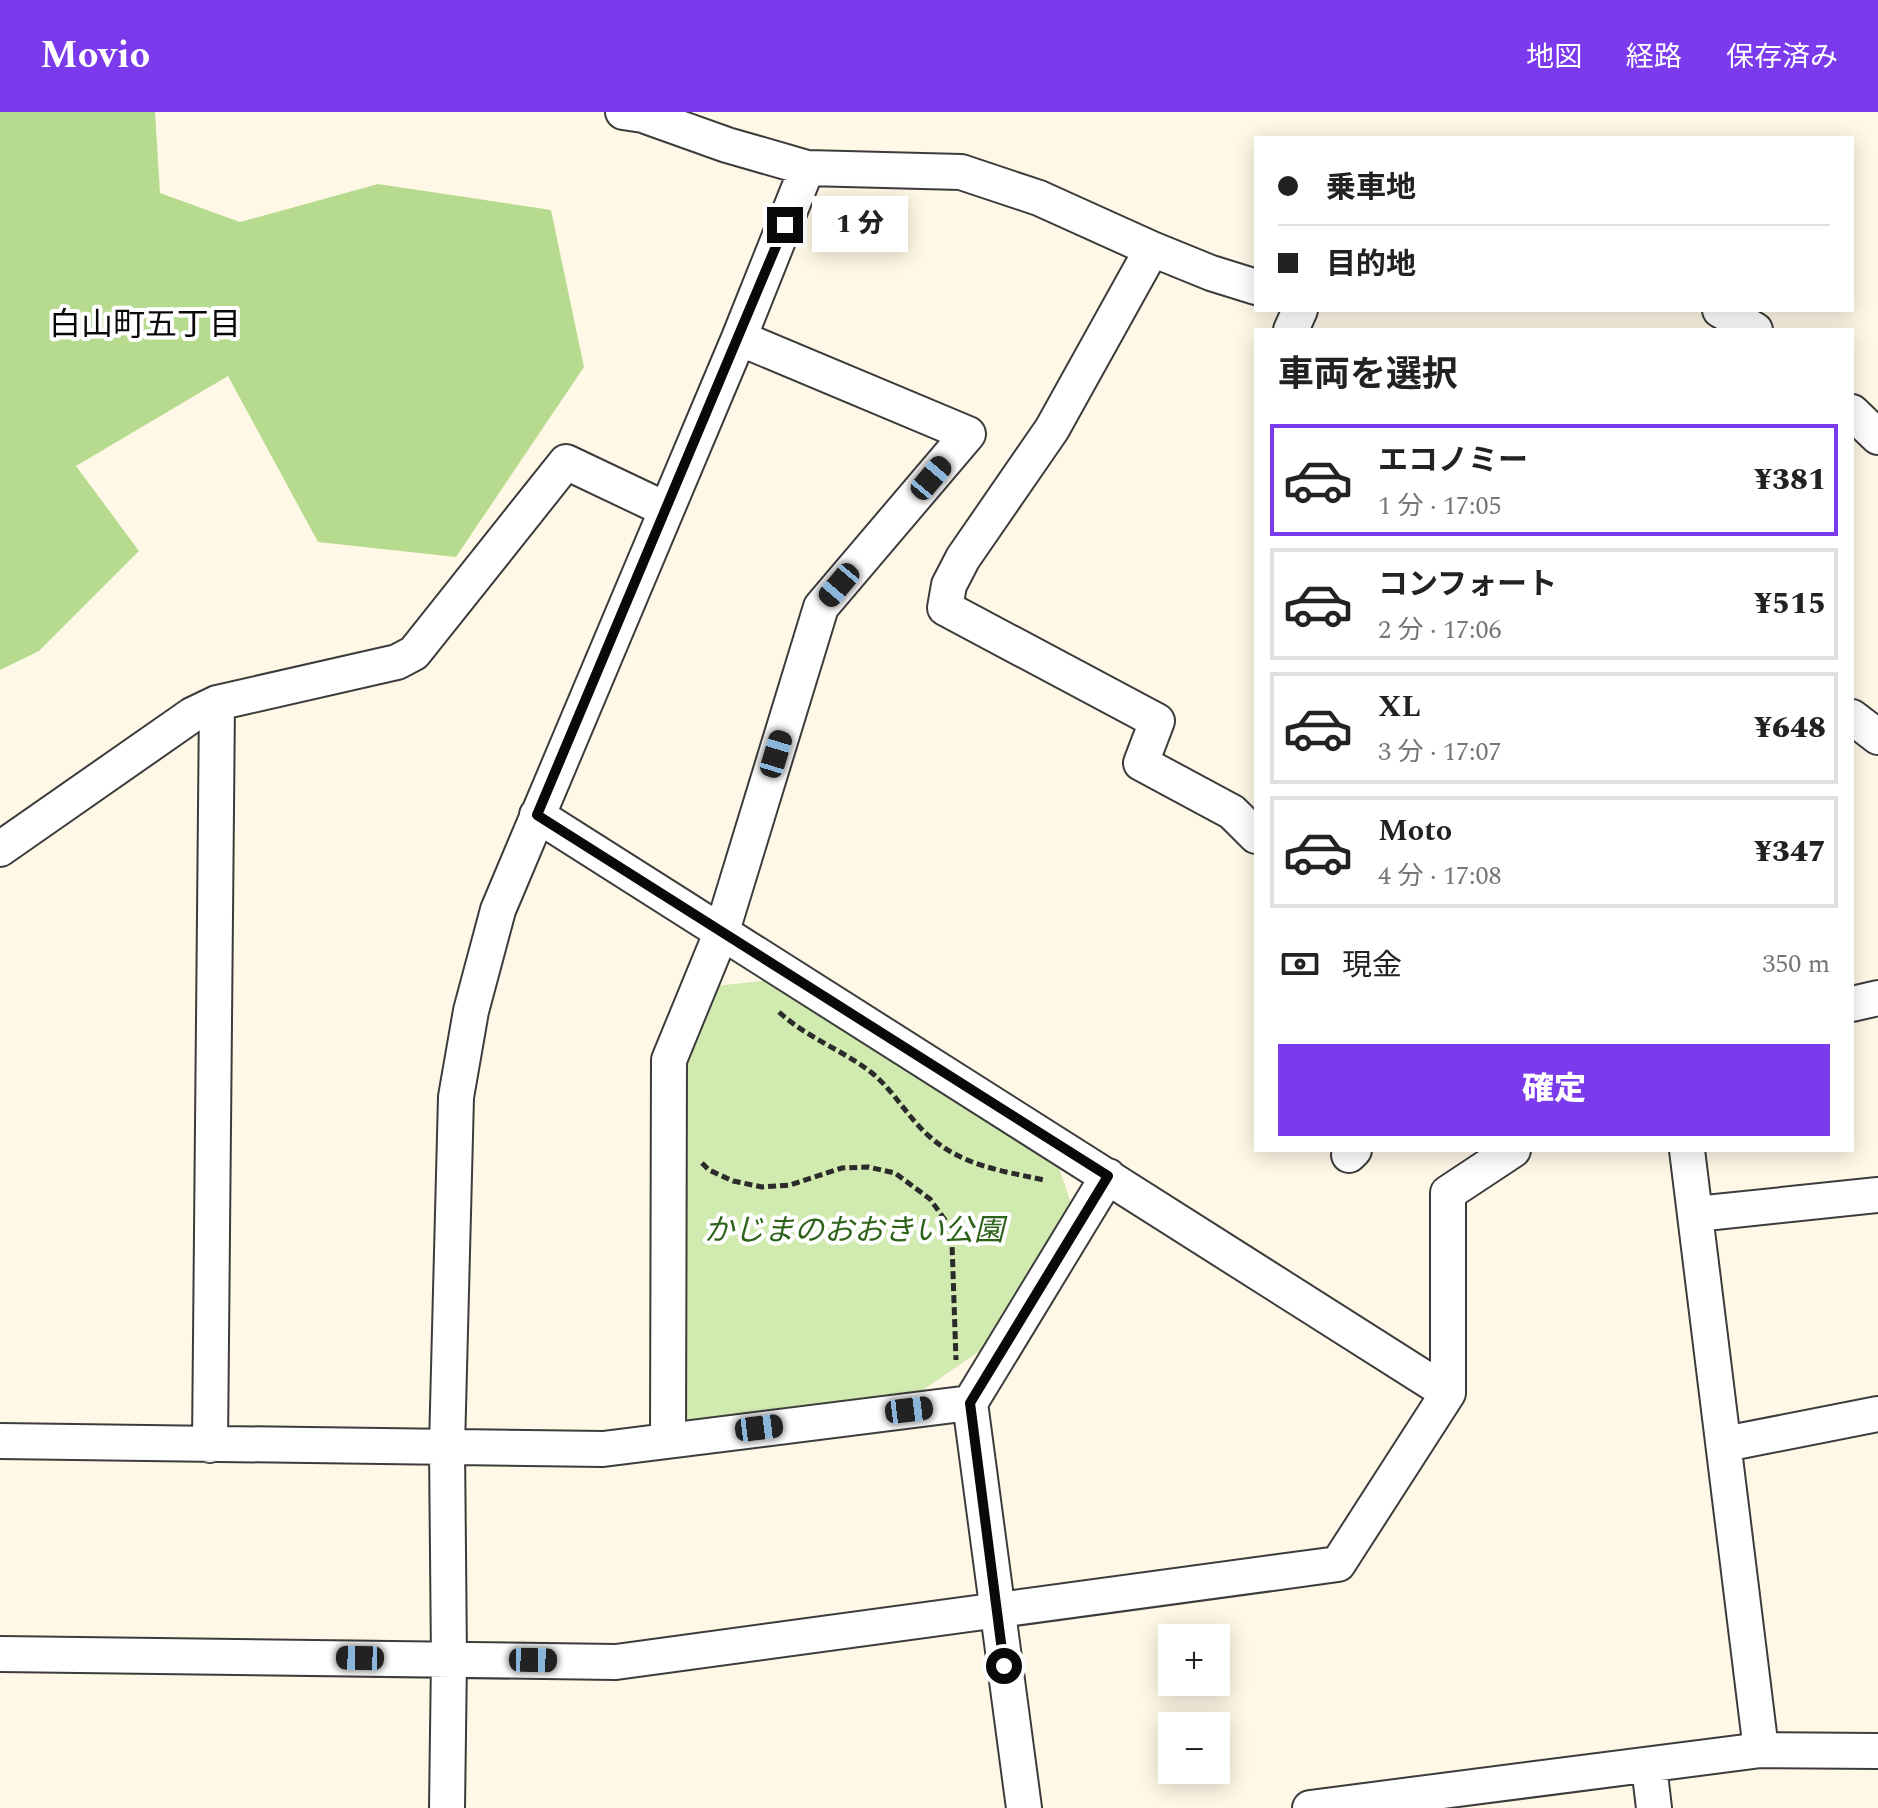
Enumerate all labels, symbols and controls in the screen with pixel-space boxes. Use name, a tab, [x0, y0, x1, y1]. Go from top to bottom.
text: Movio	[40, 27, 150, 85]
text: 地図	[1526, 36, 1582, 79]
text: 経路	[1626, 36, 1682, 79]
text: 保存済み	[1726, 36, 1838, 79]
text: 乗車地	[1326, 165, 1416, 211]
callout: 1 分	[813, 197, 909, 253]
text: 1 分	[836, 204, 884, 244]
route end	[767, 207, 803, 243]
text: 目的地	[1326, 242, 1416, 288]
district label: 白山町五丁目	[49, 301, 241, 350]
text: 車両を選択	[1278, 348, 1458, 403]
text: エコノミー	[1378, 438, 1528, 484]
icon: car	[1282, 444, 1354, 516]
car	[906, 452, 956, 504]
text: ¥381	[1754, 457, 1826, 503]
text: 1 分 · 17:05	[1378, 486, 1502, 526]
car	[814, 559, 864, 611]
text: コンフォート	[1378, 562, 1557, 608]
icon: car	[1282, 568, 1354, 640]
text: ¥515	[1754, 581, 1826, 627]
text: 2 分 · 17:06	[1378, 610, 1502, 650]
text: XL	[1378, 684, 1421, 730]
icon: car	[1282, 692, 1354, 764]
text: ¥648	[1754, 705, 1826, 751]
car	[758, 728, 794, 780]
text: 3 分 · 17:07	[1378, 732, 1502, 772]
text: Moto	[1378, 808, 1452, 854]
icon: car	[1282, 816, 1354, 888]
text: ¥347	[1754, 829, 1826, 875]
text: 4 分 · 17:08	[1378, 856, 1502, 896]
icon: cash	[1278, 942, 1322, 986]
text: 現金	[1342, 943, 1402, 989]
text: 350 m	[1762, 944, 1830, 984]
button: 確定	[1278, 1044, 1830, 1136]
park label: かじまのおおきい公園	[704, 1208, 1008, 1254]
car	[884, 1395, 934, 1425]
car	[734, 1413, 784, 1443]
map controls	[1158, 1624, 1230, 1784]
button: +	[1158, 1624, 1230, 1696]
car	[336, 1646, 384, 1670]
car	[509, 1648, 557, 1672]
route start	[986, 1648, 1022, 1684]
button: −	[1158, 1712, 1230, 1784]

